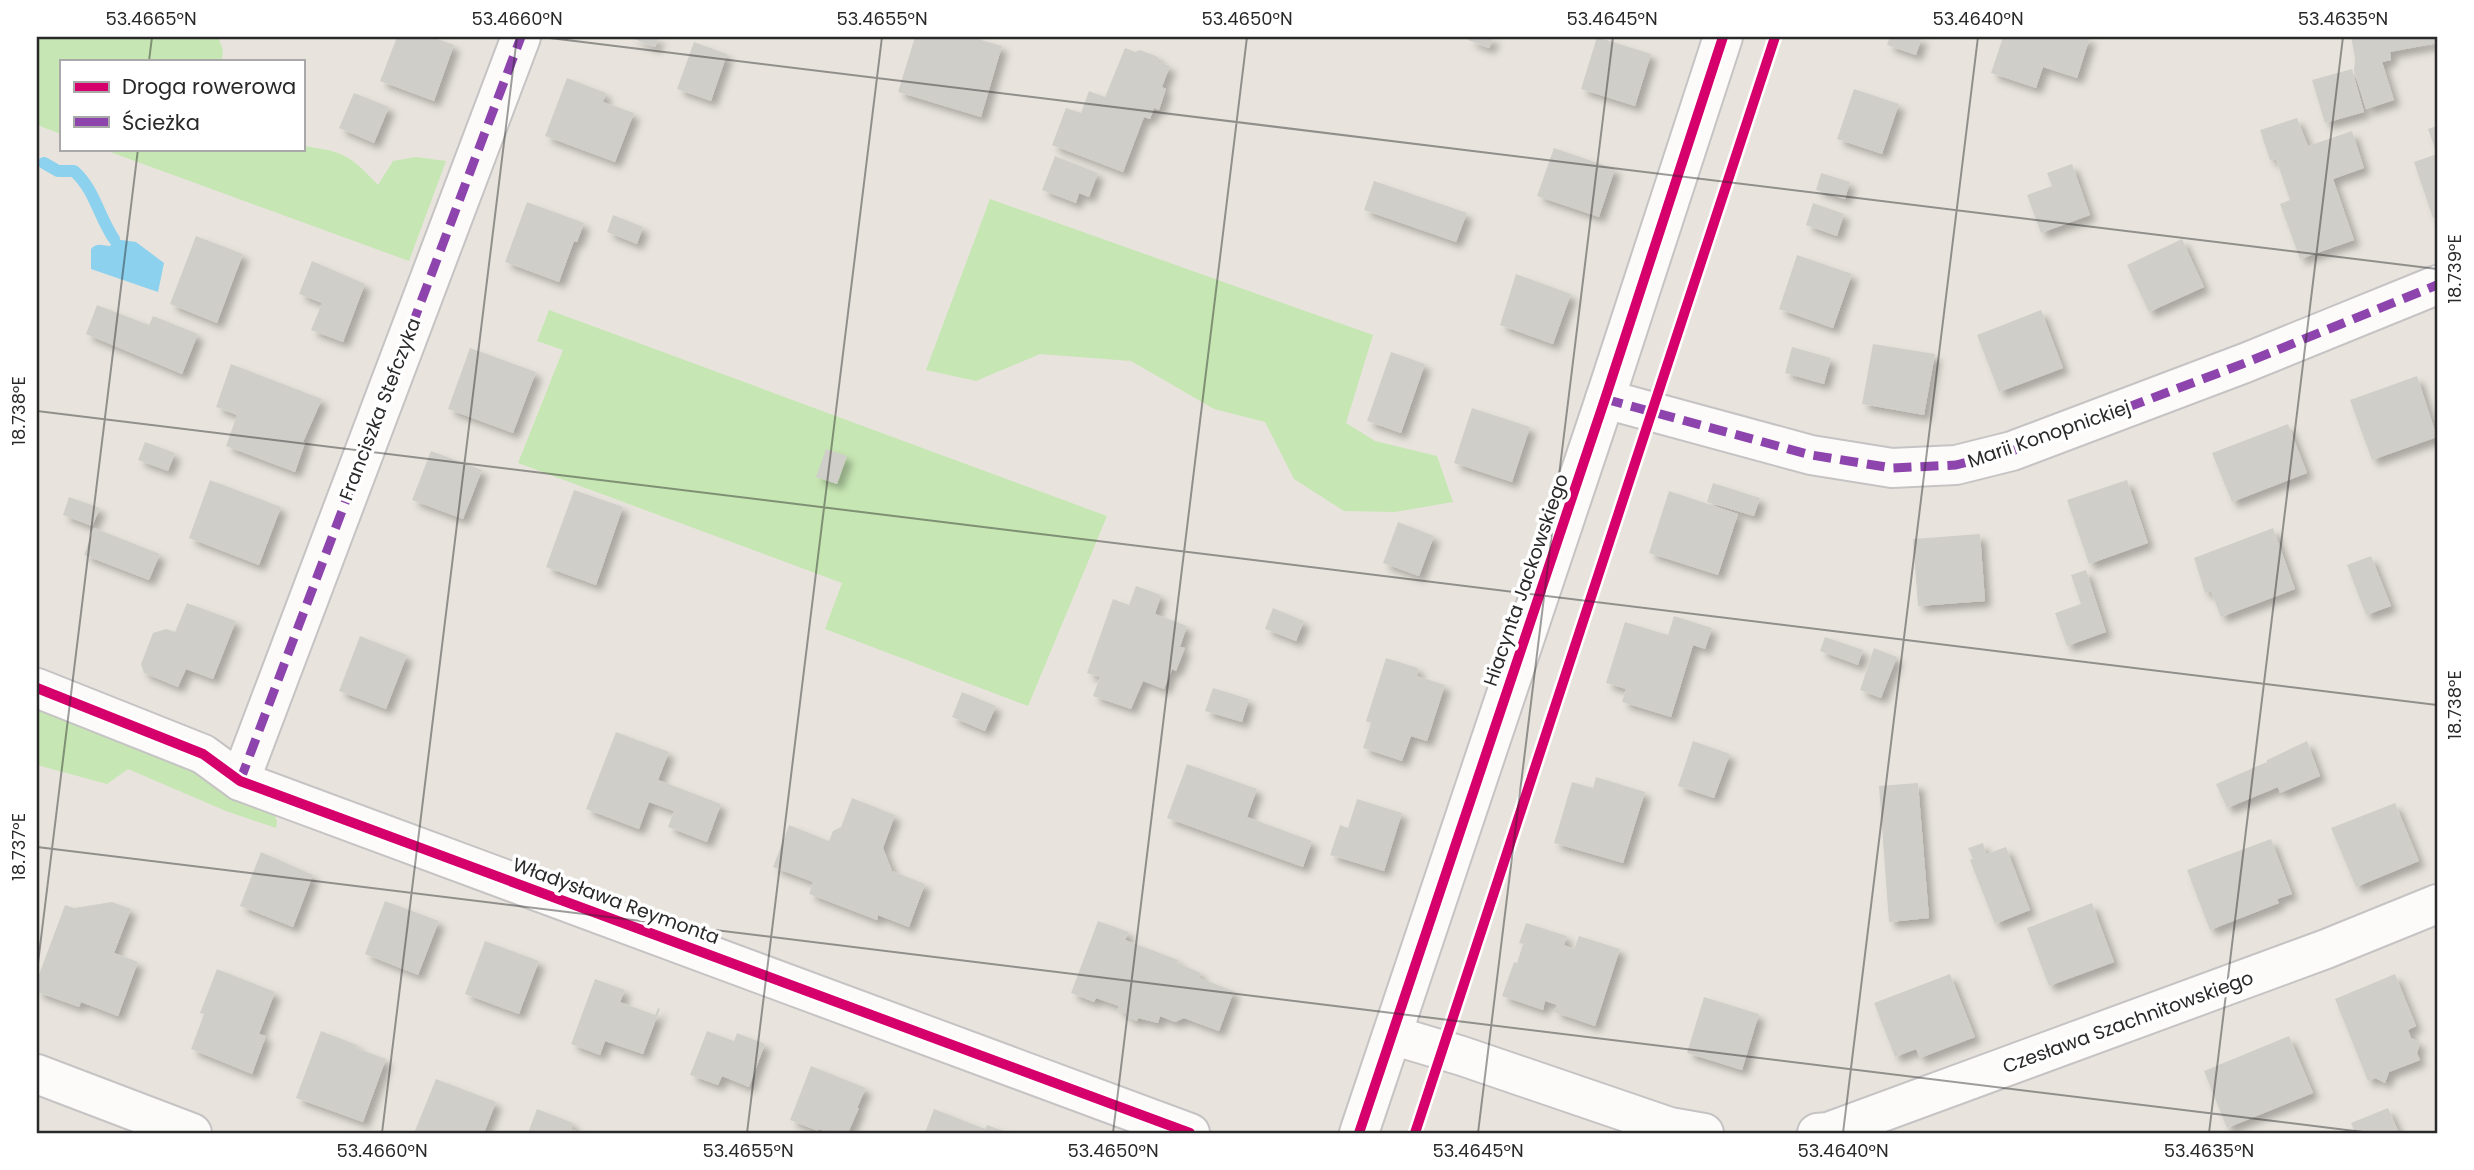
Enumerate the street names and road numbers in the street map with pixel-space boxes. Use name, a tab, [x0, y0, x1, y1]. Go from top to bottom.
street label: Franciszka Stefczyka	[333, 314, 427, 504]
street label: Marii Konopnickiej	[1964, 393, 2134, 475]
street label: Hiacynta Jackowskiego	[1477, 470, 1575, 690]
street label: Władysława Reymonta	[509, 851, 723, 951]
street label: Czesława Szachnitowskiego	[1999, 964, 2257, 1080]

